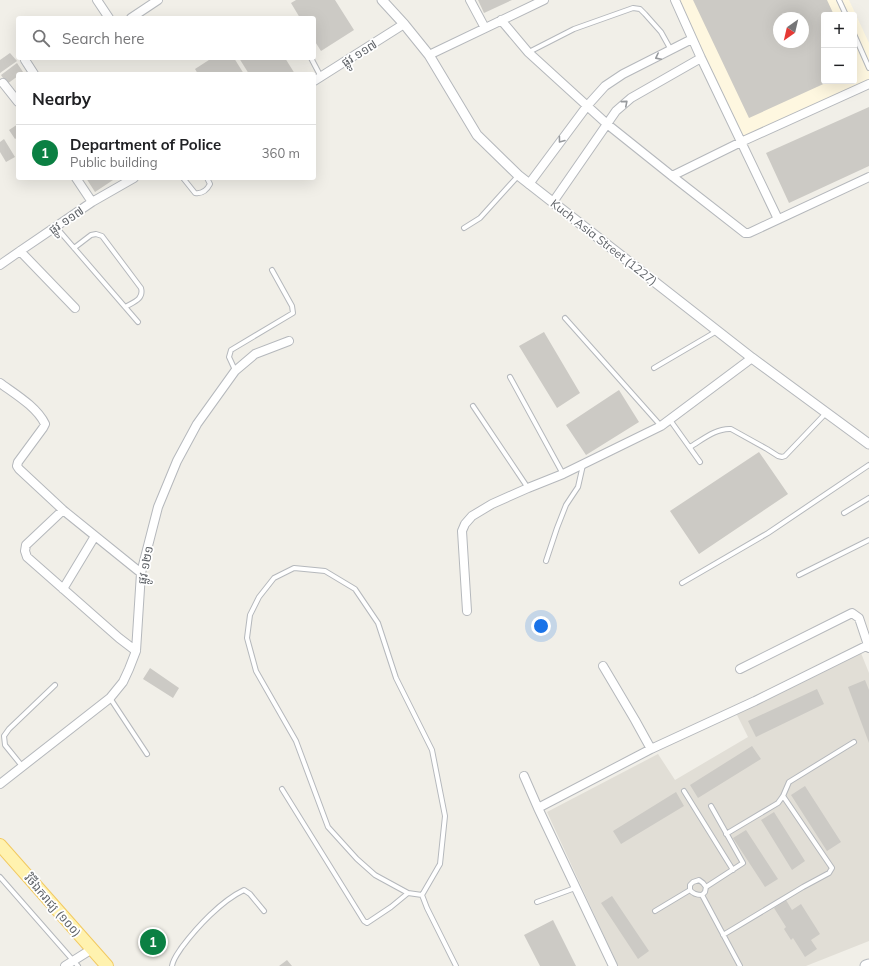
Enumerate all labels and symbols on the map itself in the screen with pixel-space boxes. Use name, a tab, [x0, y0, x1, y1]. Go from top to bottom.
north arrow	[773, 12, 809, 48]
street label: ផ្លូវ ១១៧	[338, 36, 382, 73]
one-way arrow	[654, 52, 662, 59]
one-way arrow	[620, 101, 628, 108]
one-way arrow	[559, 136, 566, 143]
street label: Kuch Asia Street (1227)	[548, 196, 660, 288]
street label: ផ្លូវ ១១៧	[46, 203, 88, 240]
street label: ផ្លូវ ១២១	[134, 544, 160, 586]
your location	[531, 616, 551, 636]
street label: វិថីឯករាជ្យ (១០០)	[21, 870, 85, 940]
pin: 1	[140, 927, 166, 957]

